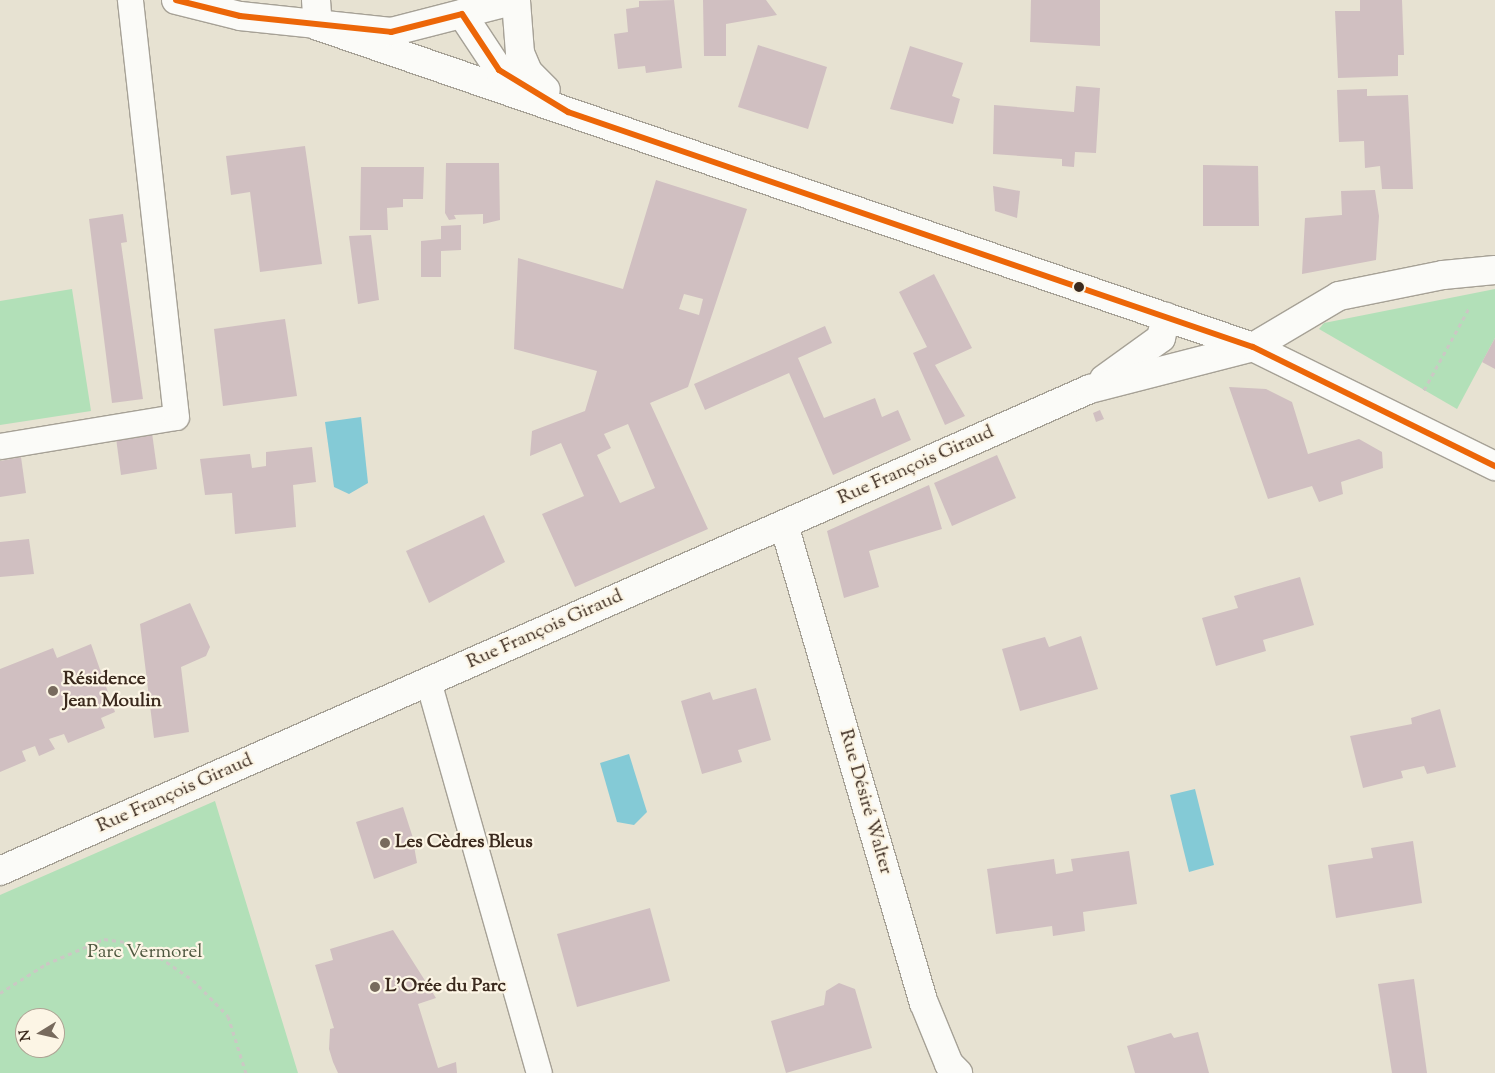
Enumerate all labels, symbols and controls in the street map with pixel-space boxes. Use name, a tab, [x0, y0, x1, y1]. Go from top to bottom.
unlabelled marker	[1074, 282, 1084, 292]
street label: Rue François Giraud	[835, 421, 997, 511]
street label: Rue François Giraud	[464, 585, 626, 675]
place label: Résidence Jean Moulin	[63, 669, 162, 713]
marker: Résidence Jean Moulin	[47, 685, 59, 697]
street label: Rue Désiré Walter	[833, 727, 897, 877]
street label: Rue François Giraud	[94, 749, 256, 839]
place label: Les Cèdres Bleus	[395, 832, 533, 854]
marker: Les Cèdres Bleus	[379, 837, 391, 849]
park label: Parc Vermorel	[87, 942, 203, 964]
place label: L'Orée du Parc	[385, 976, 506, 998]
marker: L'Orée du Parc	[369, 981, 381, 993]
north arrow	[15, 1008, 65, 1058]
text: N	[15, 1028, 37, 1042]

